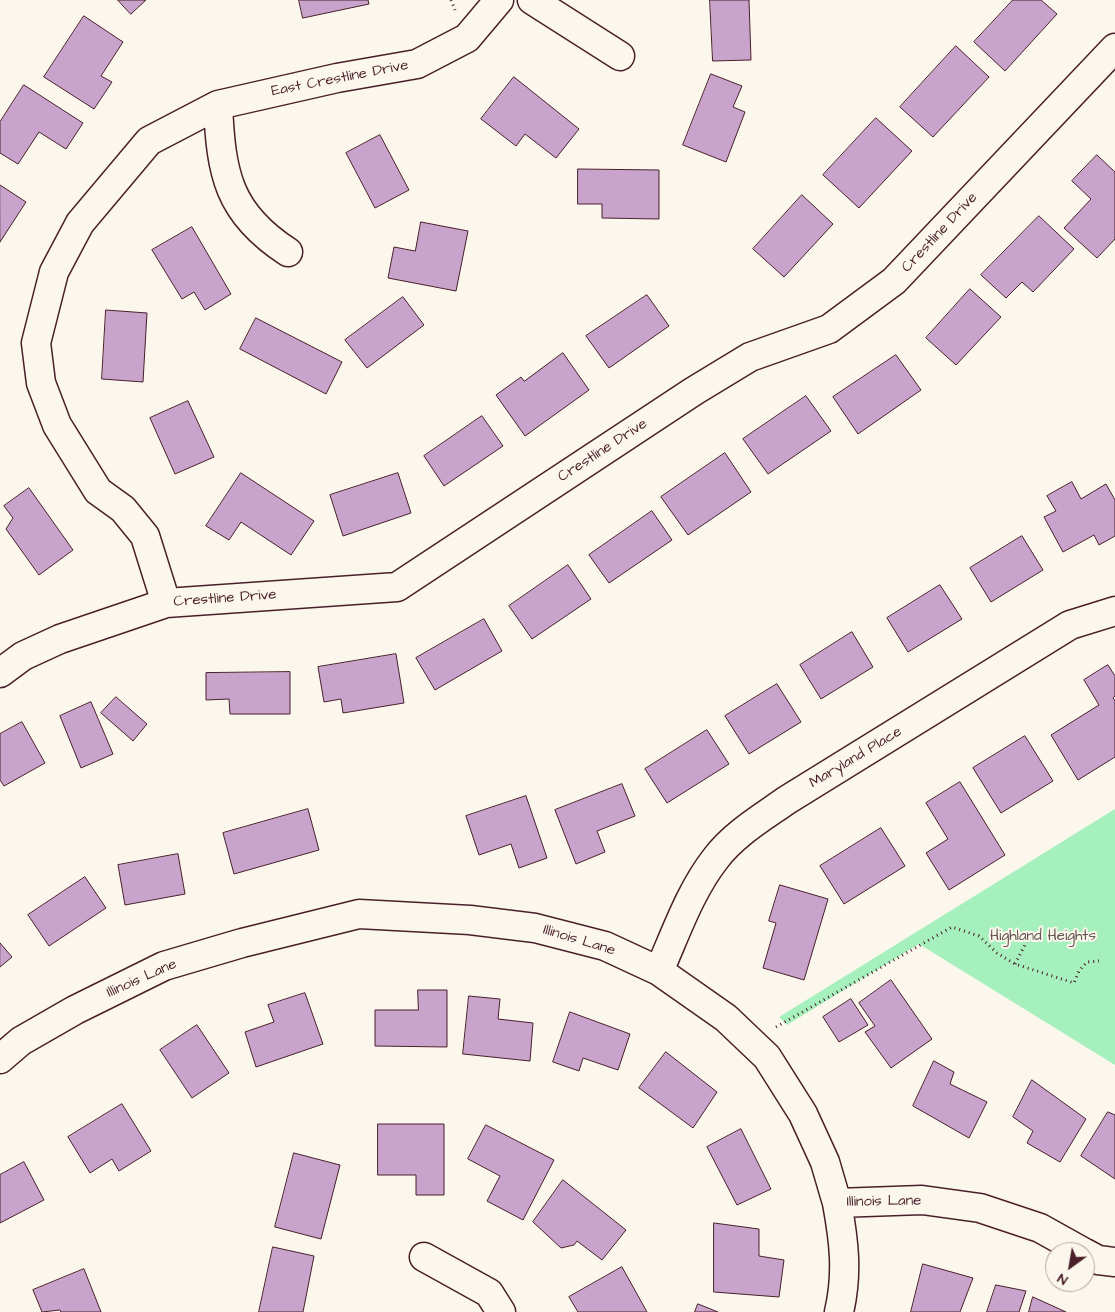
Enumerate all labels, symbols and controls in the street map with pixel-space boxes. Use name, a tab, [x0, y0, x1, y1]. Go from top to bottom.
street label: East Crestline Drive	[270, 57, 410, 101]
street label: Crestline Drive	[898, 189, 982, 277]
street label: Crestline Drive	[555, 415, 651, 487]
street label: Crestline Drive	[173, 586, 277, 612]
street label: Maryland Place	[806, 723, 906, 793]
street label: Illinois Lane	[541, 921, 617, 961]
park label: Highland Heights	[990, 928, 1096, 946]
street label: Illinois Lane	[104, 956, 180, 1002]
street label: Illinois Lane	[847, 1192, 921, 1212]
north arrow	[1045, 1242, 1095, 1292]
text: N	[1054, 1268, 1072, 1290]

